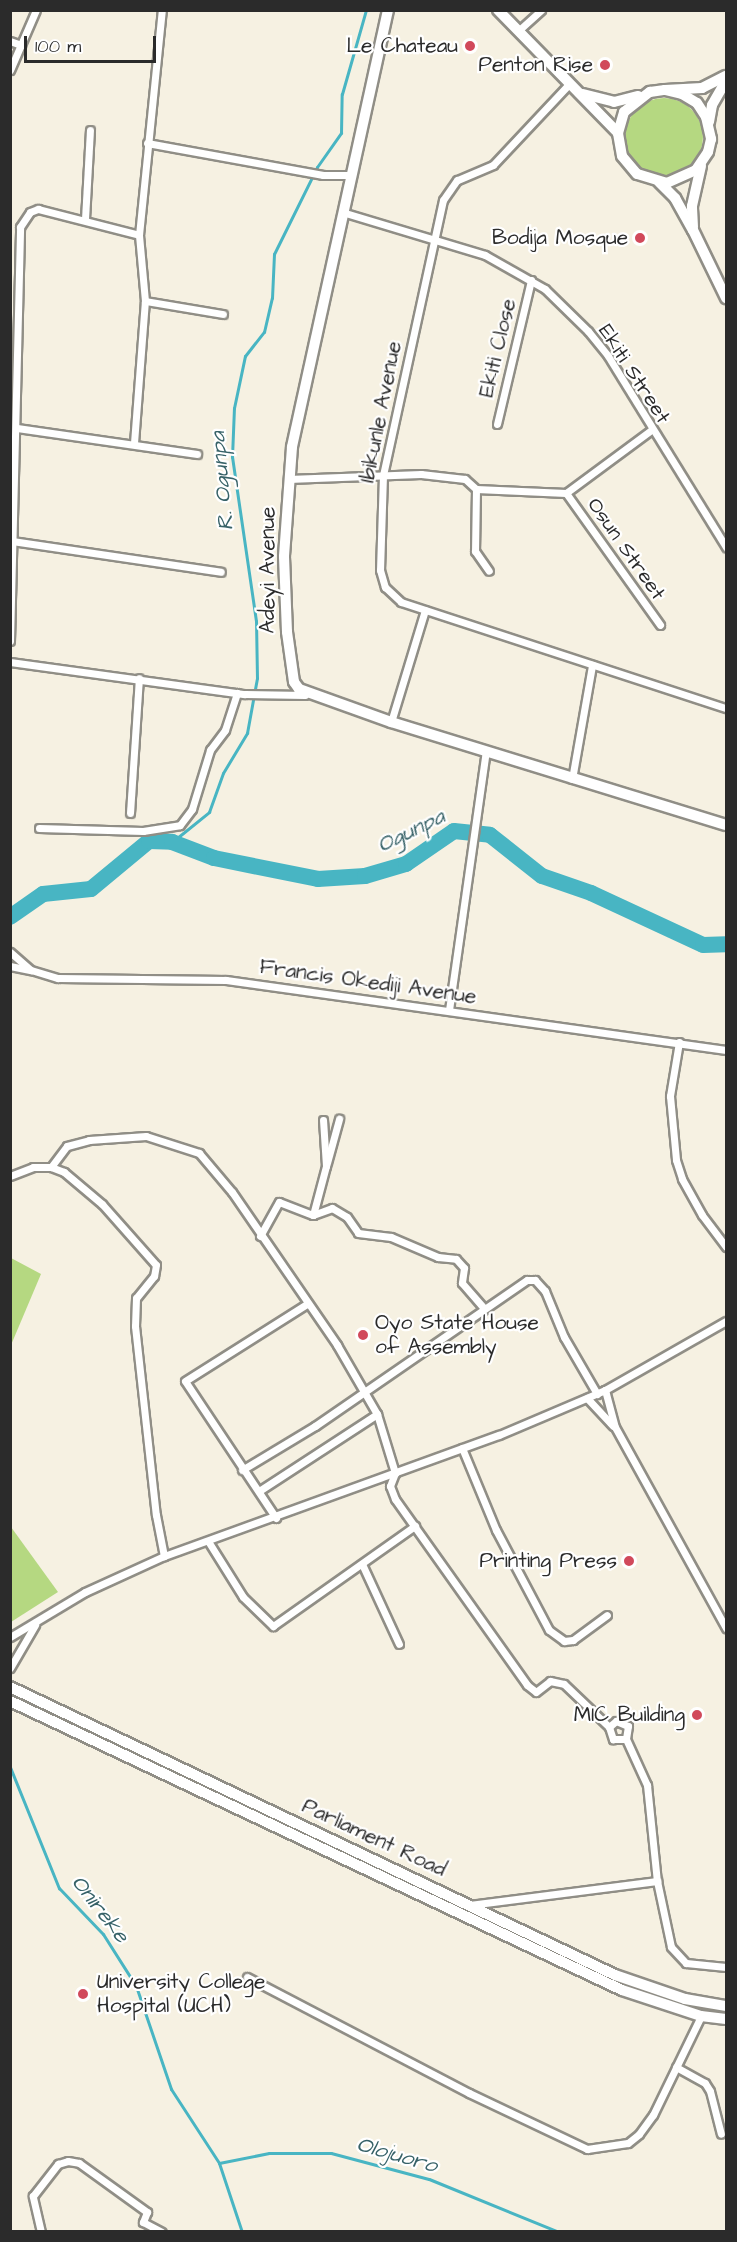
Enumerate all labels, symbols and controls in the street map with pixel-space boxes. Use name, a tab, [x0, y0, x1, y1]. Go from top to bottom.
scale bar	[27, 24, 159, 62]
place label: Le Chateau	[347, 33, 458, 59]
text: 100 m	[35, 34, 81, 59]
marker: Le Chateau	[463, 39, 477, 53]
place label: Penton Rise	[478, 52, 593, 78]
marker: Penton Rise	[598, 58, 612, 72]
place label: Bodija Mosque	[492, 225, 628, 251]
marker: Bodija Mosque	[633, 231, 647, 245]
street label: Ekiti Close	[474, 296, 522, 400]
street label: Ekiti Street	[593, 320, 675, 428]
street label: Ibikunle Avenue	[355, 339, 407, 485]
water label: R. Ogunpa	[205, 430, 239, 532]
street label: Osun Street	[582, 493, 670, 605]
street label: Adeyi Avenue	[255, 507, 281, 633]
water label: Ogunpa	[373, 803, 449, 859]
street label: Francis Okediji Avenue	[258, 954, 478, 1010]
place label: Oyo State House of Assembly	[375, 1310, 539, 1360]
marker: Oyo State House of Assembly	[356, 1328, 370, 1342]
place label: Printing Press	[480, 1548, 617, 1574]
marker: Printing Press	[622, 1554, 636, 1568]
place label: MIC Building	[574, 1702, 685, 1728]
marker: MIC Building	[690, 1708, 704, 1722]
street label: Parliament Road	[298, 1794, 450, 1882]
water label: Onireke	[65, 1870, 135, 1948]
place label: University College Hospital (UCH)	[97, 1969, 265, 2019]
marker: University College Hospital (UCH)	[74, 1985, 92, 2003]
water label: Olojuoro	[354, 2131, 440, 2179]

